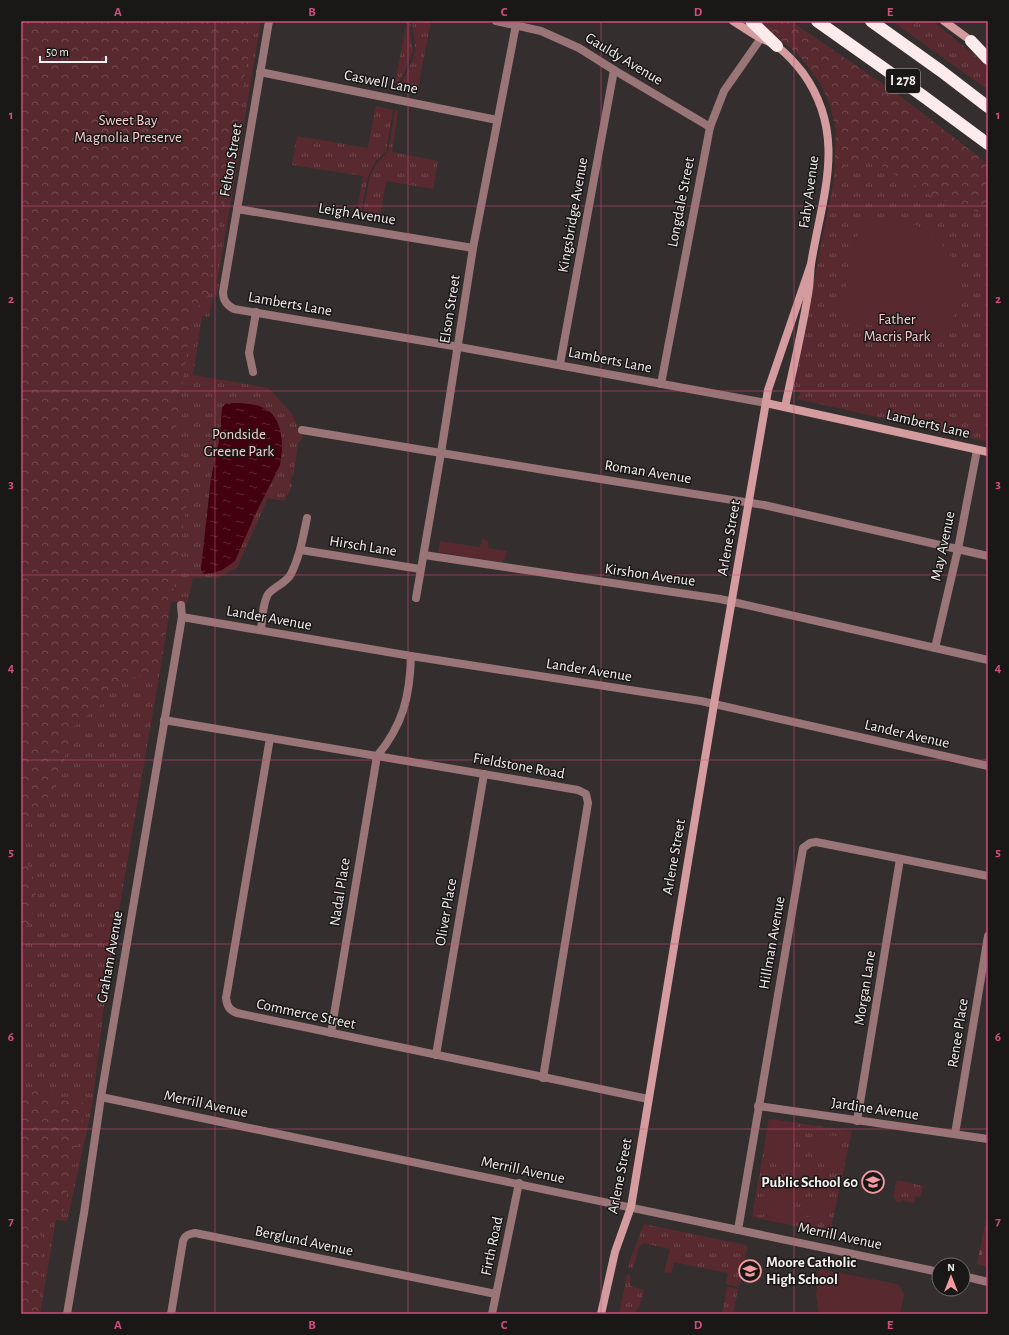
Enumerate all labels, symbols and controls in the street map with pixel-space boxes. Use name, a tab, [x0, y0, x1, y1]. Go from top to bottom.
text: A	[114, 6, 122, 19]
text: B	[308, 6, 316, 19]
text: C	[501, 6, 508, 19]
text: D	[694, 6, 703, 19]
text: E	[887, 6, 894, 19]
street label: Gauldy Avenue	[583, 30, 665, 88]
scale bar	[40, 38, 106, 64]
text: 50 m	[46, 46, 69, 58]
street label: Caswell Lane	[343, 68, 419, 97]
road number: I 278	[886, 69, 920, 93]
text: 1	[9, 109, 13, 122]
text: 1	[996, 109, 1000, 122]
park label: Sweet Bay Magnolia Preserve	[74, 113, 182, 145]
street label: Felton Street	[217, 122, 245, 198]
street label: Fahy Avenue	[796, 155, 822, 229]
street label: Kingsbridge Avenue	[555, 156, 591, 274]
street label: Longdale Street	[665, 156, 697, 248]
street label: Leigh Avenue	[317, 200, 397, 228]
street label: Elson Street	[437, 273, 463, 344]
street label: Lamberts Lane	[247, 289, 333, 319]
text: 2	[8, 293, 14, 306]
text: 2	[995, 293, 1001, 306]
park label: Father Macris Park	[864, 312, 930, 344]
street label: Lamberts Lane	[567, 345, 653, 375]
street label: Lamberts Lane	[885, 407, 971, 441]
park label: Pondside Greene Park	[204, 427, 274, 459]
street label: Roman Avenue	[603, 458, 693, 486]
text: 3	[8, 478, 14, 491]
text: 3	[995, 478, 1001, 491]
street label: Arlene Street	[715, 499, 743, 577]
street label: May Avenue	[928, 510, 958, 582]
street label: Hirsch Lane	[328, 533, 398, 559]
street label: Kirshon Avenue	[604, 561, 696, 589]
street label: Lander Avenue	[225, 603, 313, 633]
street label: Lander Avenue	[545, 656, 633, 684]
text: 4	[8, 662, 15, 675]
text: 4	[995, 662, 1002, 675]
street label: Lander Avenue	[863, 717, 951, 751]
street label: Fieldstone Road	[472, 751, 566, 781]
street label: Arlene Street	[660, 818, 688, 896]
text: 5	[8, 846, 14, 859]
text: 5	[995, 846, 1001, 859]
street label: Nadal Place	[327, 857, 353, 927]
street label: Oliver Place	[433, 877, 459, 947]
street label: Hillman Avenue	[756, 895, 788, 991]
street label: Graham Avenue	[95, 910, 125, 1004]
street label: Morgan Lane	[852, 950, 878, 1026]
street label: Commerce Street	[255, 996, 357, 1032]
street label: Renee Place	[945, 997, 971, 1069]
text: 6	[8, 1031, 14, 1044]
text: 6	[995, 1031, 1001, 1044]
street label: Merrill Avenue	[163, 1088, 249, 1120]
street label: Jardine Avenue	[830, 1095, 920, 1123]
street label: Arlene Street	[605, 1137, 635, 1215]
street label: Merrill Avenue	[480, 1154, 566, 1186]
school or university icon: Public School 60	[860, 1169, 886, 1195]
place label: Public School 60	[761, 1175, 858, 1190]
text: 7	[8, 1215, 14, 1228]
street label: Firth Road	[478, 1215, 506, 1277]
text: 7	[995, 1215, 1001, 1228]
street label: Merrill Avenue	[797, 1220, 883, 1252]
street label: Berglund Avenue	[254, 1223, 354, 1259]
place label: Moore Catholic High School	[766, 1255, 856, 1287]
north arrow	[931, 1257, 971, 1297]
school or university icon: Moore Catholic High School	[737, 1258, 763, 1284]
text: N	[947, 1262, 955, 1273]
text: A	[114, 1319, 122, 1332]
text: B	[308, 1319, 316, 1332]
text: C	[501, 1319, 508, 1332]
text: D	[694, 1319, 703, 1332]
text: E	[887, 1319, 894, 1332]

